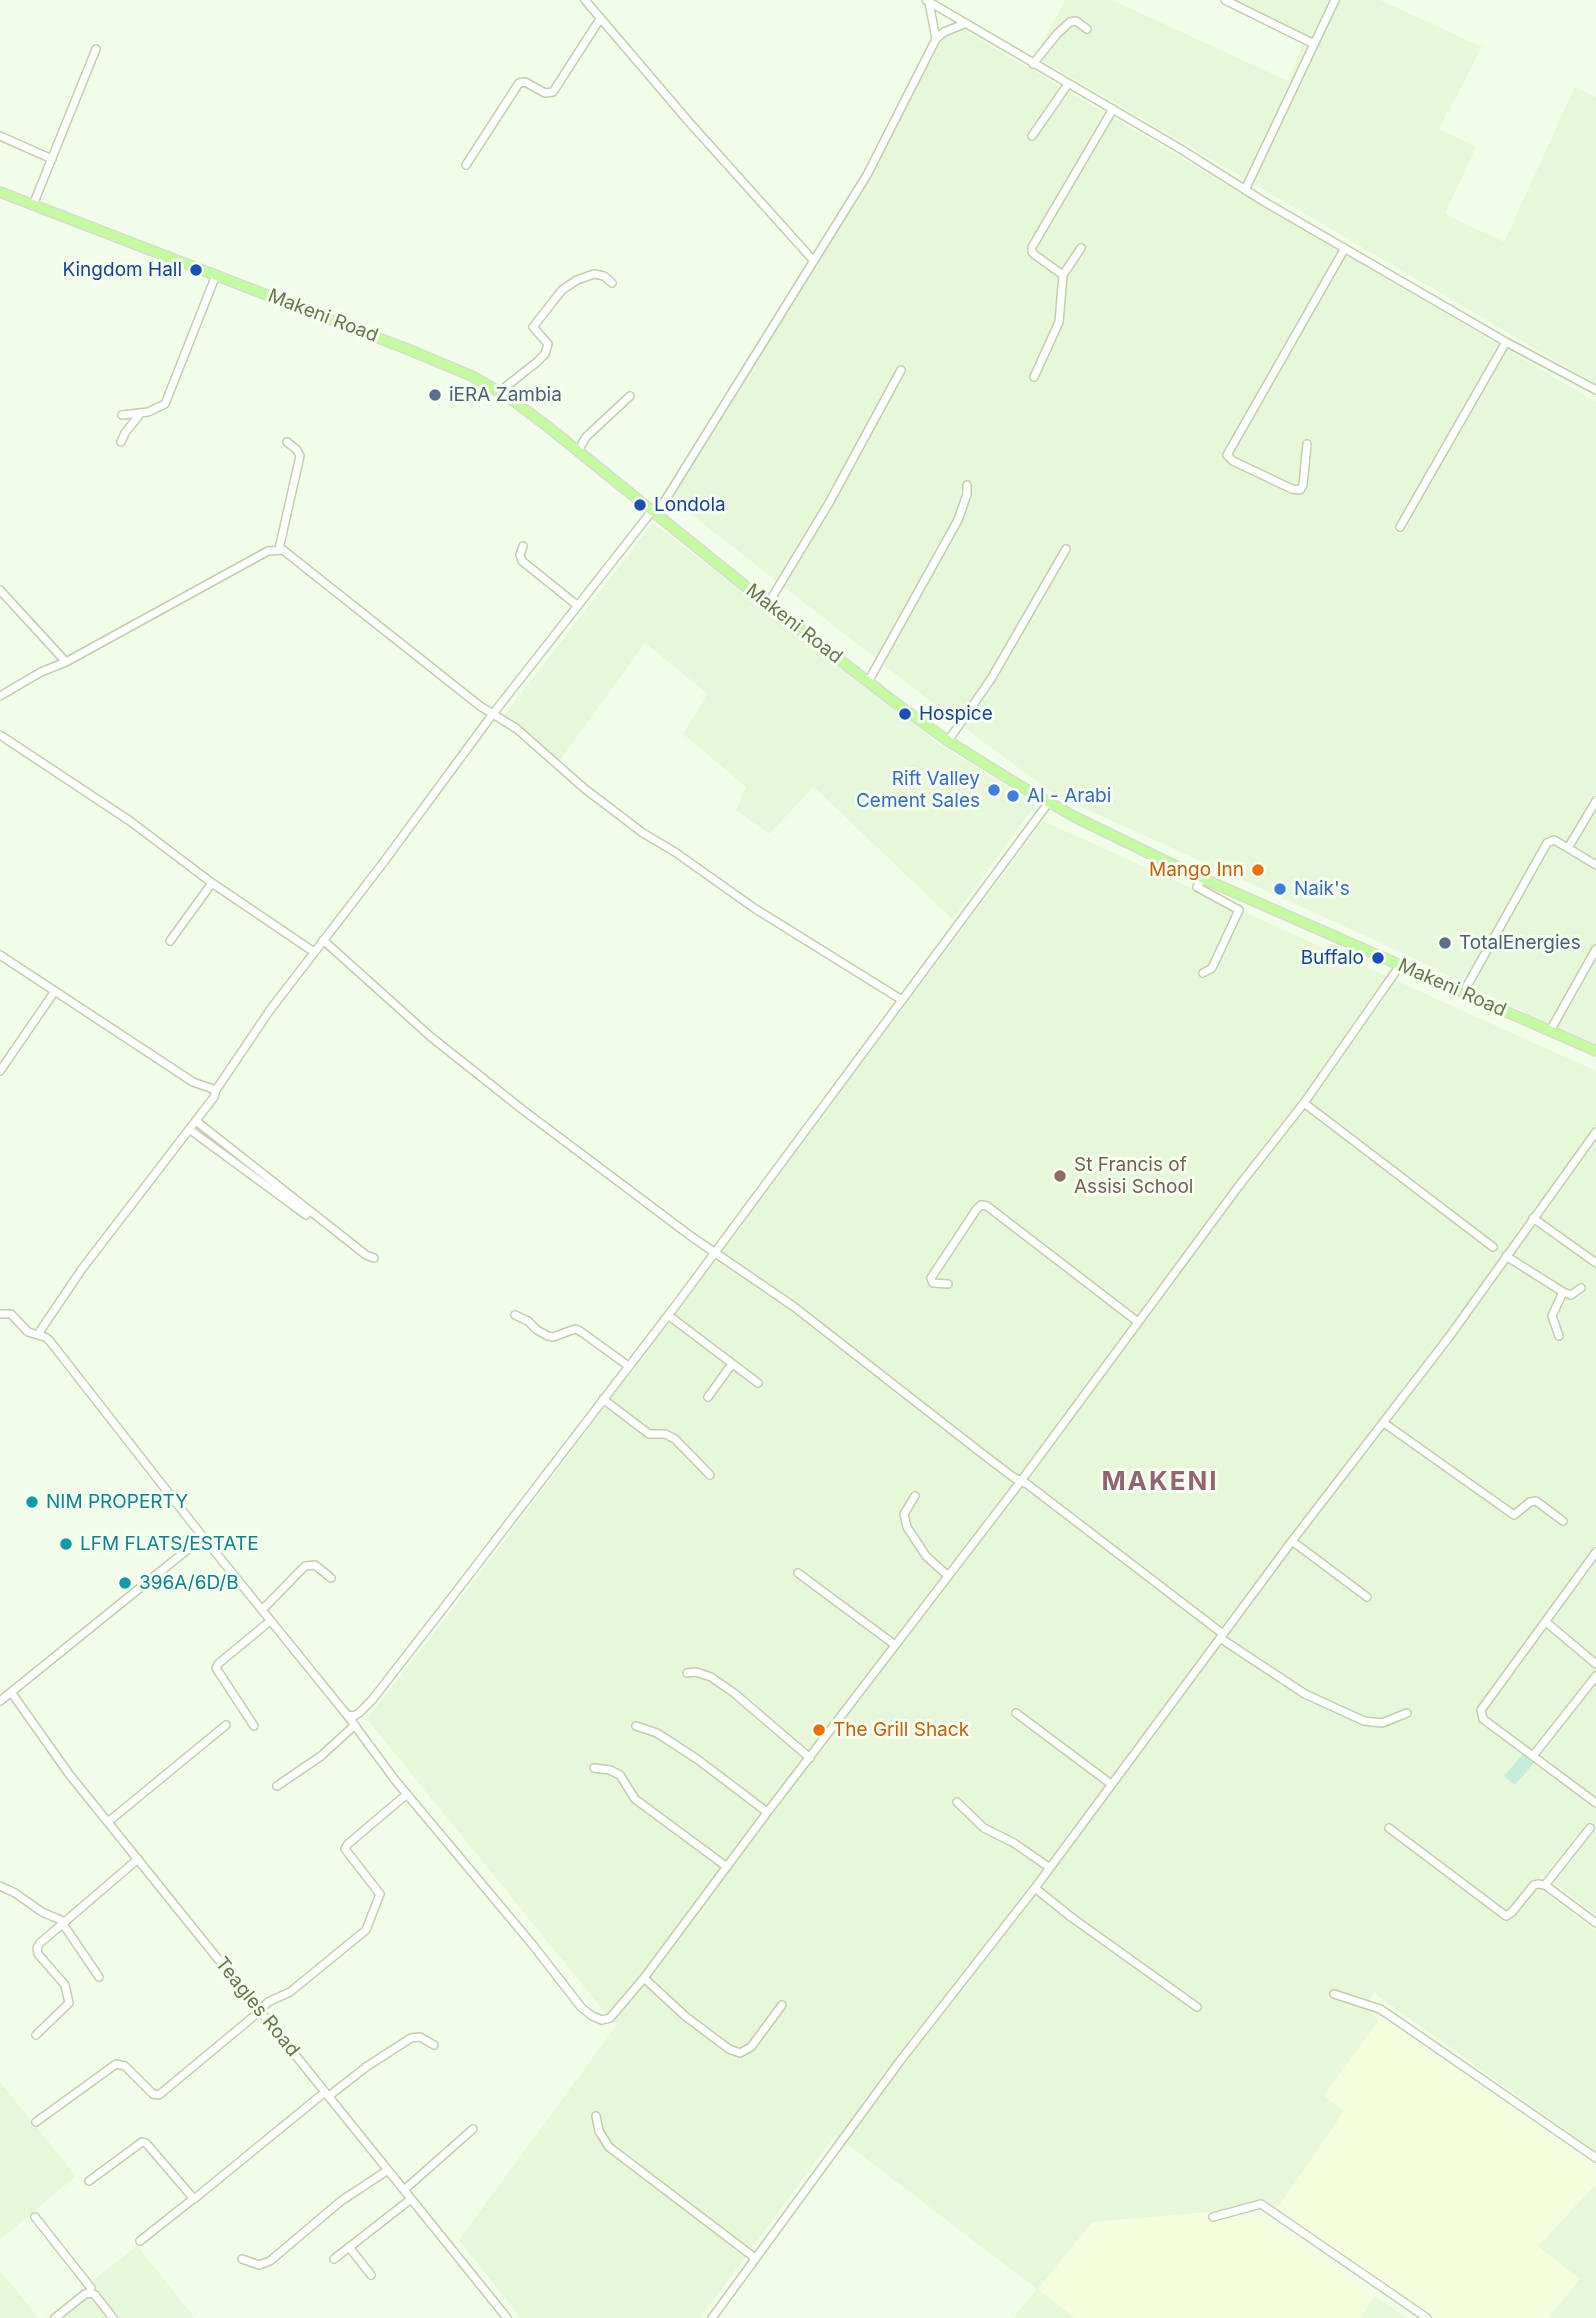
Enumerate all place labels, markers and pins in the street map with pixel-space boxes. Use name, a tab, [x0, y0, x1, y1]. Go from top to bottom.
place label: Kingdom Hall	[62, 259, 182, 281]
marker: Kingdom Hall	[188, 262, 204, 278]
place label: iERA Zambia	[449, 384, 562, 406]
marker: iERA Zambia	[427, 387, 443, 403]
place label: Londola	[654, 494, 726, 516]
marker: Londola	[632, 497, 648, 513]
place label: Hospice	[919, 703, 993, 725]
marker: Hospice	[897, 706, 913, 722]
place label: Rift Valley Cement Sales	[856, 768, 980, 812]
marker: Rift Valley Cement Sales	[986, 782, 1002, 798]
place label: Al - Arabi	[1027, 785, 1111, 807]
marker: Al - Arabi	[1005, 788, 1021, 804]
place label: Mango Inn	[1149, 859, 1244, 881]
marker: Mango Inn	[1250, 862, 1266, 878]
place label: Naik's	[1294, 878, 1350, 900]
marker: Naik's	[1272, 881, 1288, 897]
place label: TotalEnergies	[1459, 932, 1581, 954]
marker: TotalEnergies	[1437, 935, 1453, 951]
place label: Buffalo	[1301, 947, 1364, 969]
marker: Buffalo	[1370, 950, 1386, 966]
place label: St Francis of Assisi School	[1074, 1154, 1193, 1198]
marker: St Francis of Assisi School	[1052, 1168, 1068, 1184]
place label: NIM PROPERTY	[46, 1491, 188, 1513]
marker: NIM PROPERTY	[24, 1494, 40, 1510]
place label: LFM FLATS/ESTATE	[80, 1533, 259, 1555]
marker: LFM FLATS/ESTATE	[58, 1536, 74, 1552]
place label: 396A/6D/B	[139, 1572, 239, 1594]
marker: 396A/6D/B	[117, 1575, 133, 1591]
place label: The Grill Shack	[833, 1719, 969, 1741]
marker: The Grill Shack	[811, 1722, 827, 1738]

